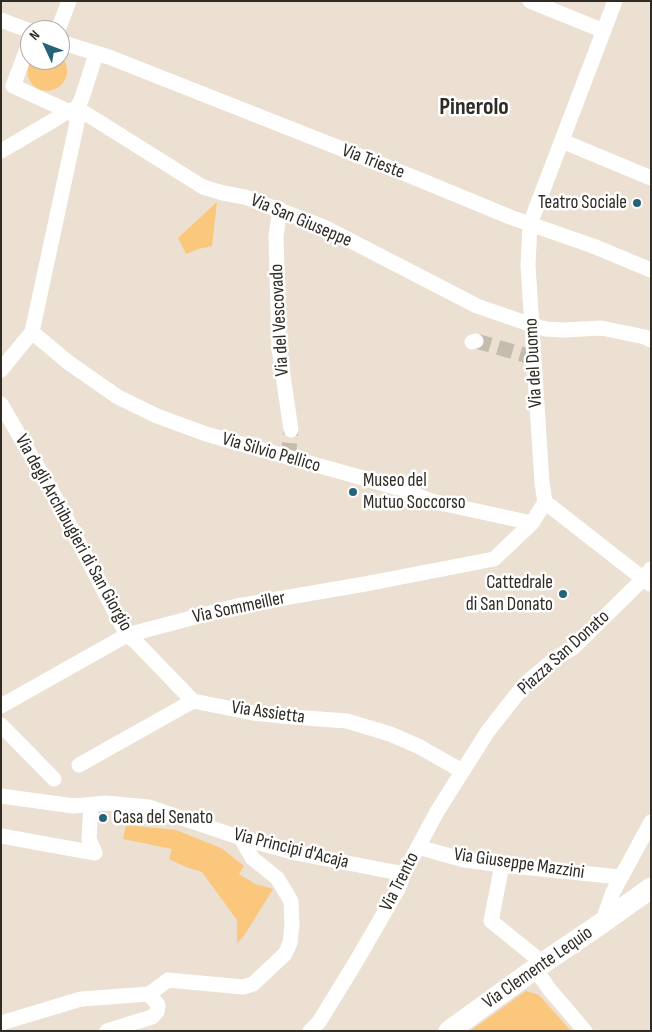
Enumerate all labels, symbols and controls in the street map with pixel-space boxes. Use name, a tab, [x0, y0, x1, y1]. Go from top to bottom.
north arrow	[20, 20, 70, 70]
text: N	[26, 27, 43, 44]
district label: Pinerolo	[439, 94, 509, 122]
street label: Via Trieste	[338, 140, 408, 184]
street label: Via San Giuseppe	[247, 189, 355, 253]
place label: Teatro Sociale	[538, 192, 627, 214]
marker: Teatro Sociale	[631, 197, 643, 209]
street label: Via del Vescovado	[266, 263, 294, 377]
street label: Via del Duomo	[520, 318, 548, 408]
street label: Via Silvio Pellico	[219, 428, 323, 478]
street label: Via degli Archibugieri di San Giorgio	[9, 431, 137, 635]
place label: Museo del Mutuo Soccorso	[363, 470, 466, 514]
marker: Museo del Mutuo Soccorso	[347, 486, 359, 498]
place label: Cattedrale di San Donato	[466, 572, 553, 616]
street label: Via Sommeiller	[191, 587, 287, 629]
marker: Cattedrale di San Donato	[557, 588, 569, 600]
street label: Piazza San Donato	[513, 606, 615, 700]
street label: Via Assietta	[230, 697, 306, 729]
place label: Casa del Senato	[113, 807, 213, 829]
marker: Casa del Senato	[97, 812, 109, 824]
street label: Via Principi d'Acaja	[231, 824, 351, 874]
street label: Via Giuseppe Mazzini	[452, 844, 586, 884]
street label: Via Trento	[375, 849, 425, 915]
street label: Via Clemente Lequio	[479, 922, 597, 1014]

